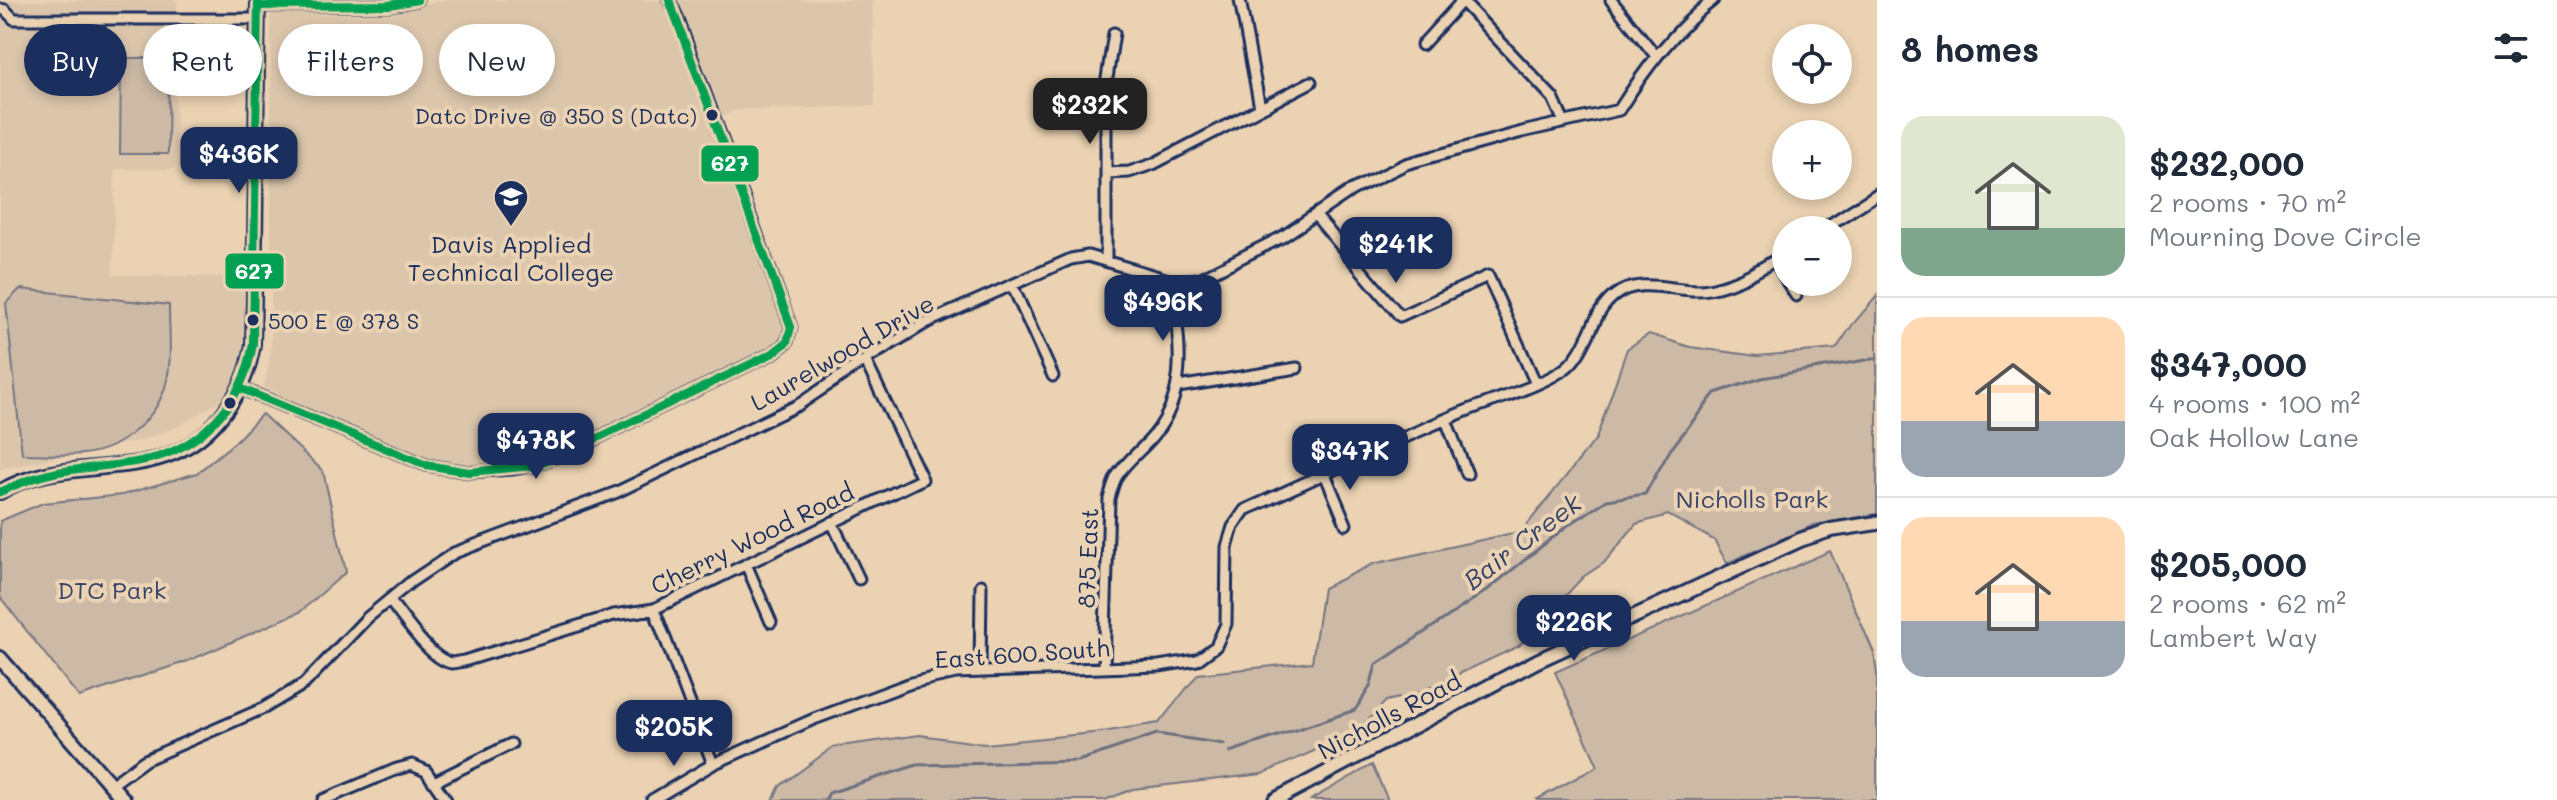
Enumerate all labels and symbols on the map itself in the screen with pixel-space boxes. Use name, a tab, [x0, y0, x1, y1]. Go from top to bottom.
pin: $232K	[1034, 78, 1146, 146]
place label: Datc Drive @ 350 S (Datc)	[415, 101, 697, 130]
marker: Datc Drive @ 350 S (Datc)	[704, 107, 720, 123]
pin: $436K	[183, 127, 295, 195]
line badge: 627	[700, 144, 760, 183]
text: 627	[711, 148, 749, 177]
school or university icon: Davis Applied Technical College	[492, 178, 530, 228]
pin: $241K	[1340, 217, 1452, 285]
place label: Davis Applied Technical College	[408, 228, 614, 287]
line badge: 627	[224, 252, 285, 290]
text: 627	[235, 256, 273, 285]
pin: $496K	[1107, 275, 1219, 343]
street label: Laurelwood Drive	[745, 287, 939, 417]
place label: 500 E @ 378 S	[268, 306, 419, 335]
marker: 500 E @ 378 S	[245, 312, 261, 328]
unlabelled marker	[222, 395, 238, 411]
pin: $478K	[480, 413, 592, 481]
pin: $347K	[1294, 424, 1406, 492]
street label: Cherry Wood Road	[645, 475, 859, 601]
park label: Nicholls Park	[1676, 483, 1828, 514]
water label: Bair Creek	[1456, 485, 1589, 596]
street label: 875 East	[1070, 507, 1104, 609]
park label: DTC Park	[57, 574, 167, 605]
pin: $226K	[1518, 595, 1630, 663]
street label: East 600 South	[933, 631, 1111, 675]
street label: Nicholls Road	[1312, 664, 1466, 766]
pin: $205K	[618, 700, 730, 768]

